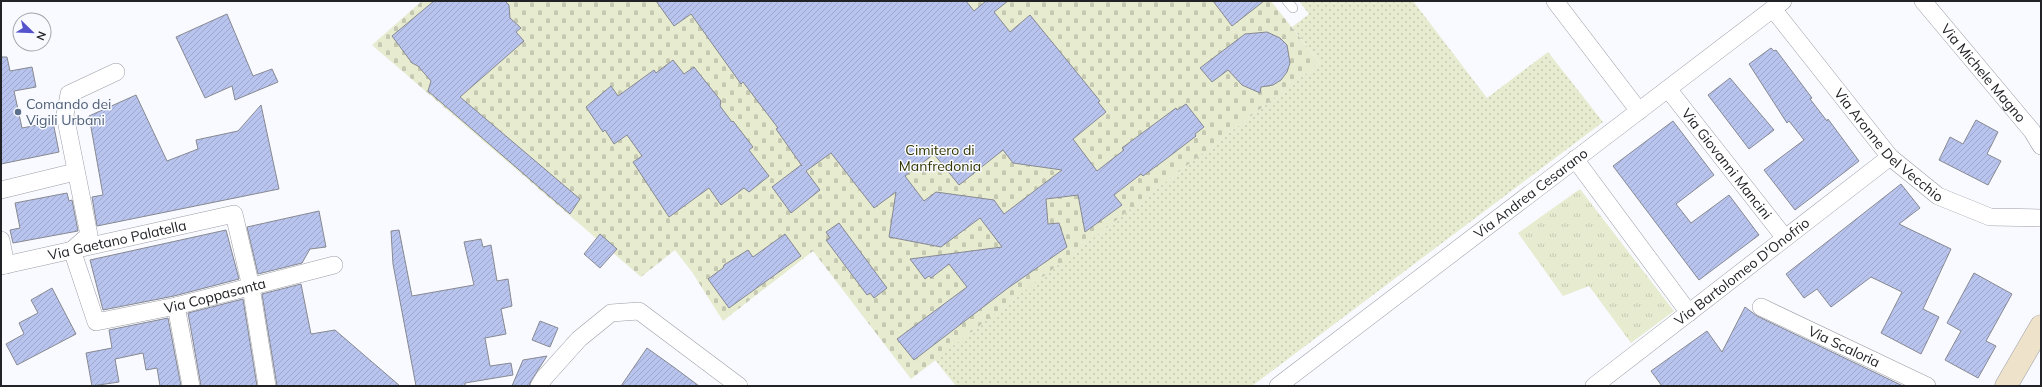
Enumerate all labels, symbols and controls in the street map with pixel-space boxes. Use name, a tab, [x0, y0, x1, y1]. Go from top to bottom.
north arrow	[12, 12, 52, 52]
street label: Via Michele Magno	[1937, 20, 2030, 126]
text: N	[33, 29, 49, 42]
street label: Via Aronne Del Vecchio	[1830, 85, 1945, 206]
place label: Comando dei Vigili Urbani	[26, 95, 111, 129]
street label: Via Giovanni Mancini	[1678, 105, 1776, 223]
marker: Comando dei Vigili Urbani	[13, 107, 23, 117]
park label: Cimitero di Manfredonia	[899, 141, 981, 175]
street label: Via Andrea Cesarano	[1470, 144, 1591, 242]
street label: Via Bartolomeo D'Onofrio	[1671, 214, 1813, 329]
street label: Via Gaetano Palatella	[46, 216, 188, 264]
street label: Via Coppasanta	[162, 274, 268, 317]
street label: Via Scaloria	[1805, 322, 1883, 371]

